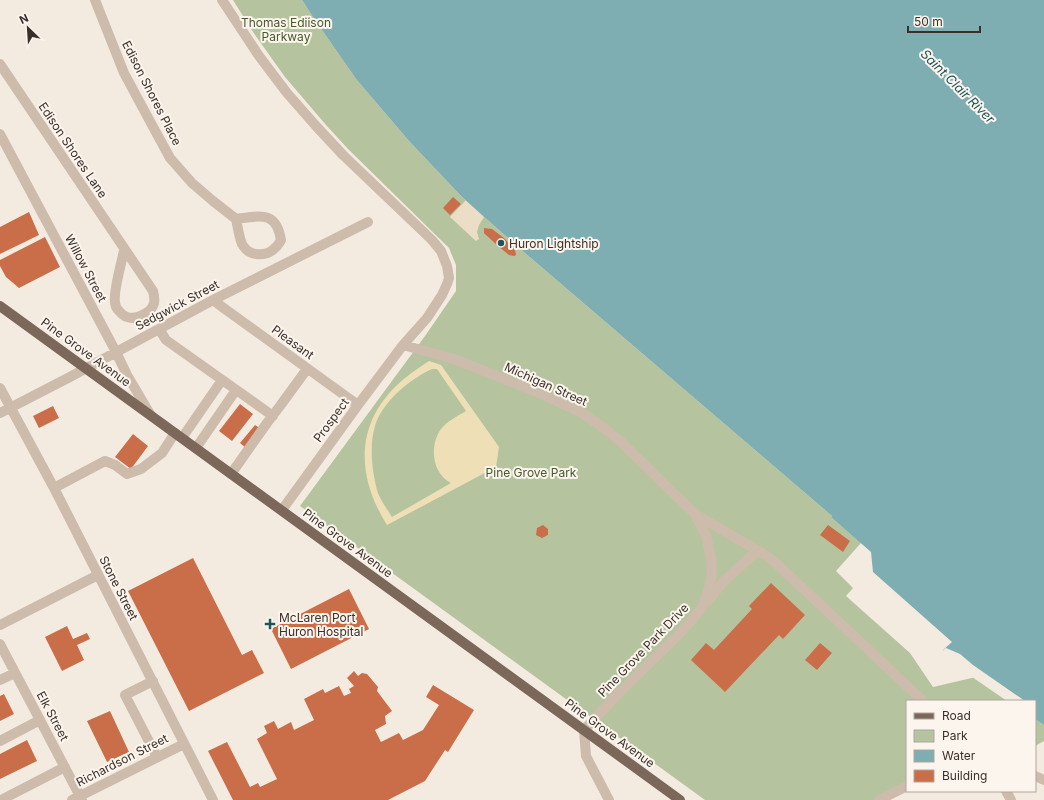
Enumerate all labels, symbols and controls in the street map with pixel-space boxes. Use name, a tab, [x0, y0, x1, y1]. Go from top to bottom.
north arrow	[8, 8, 48, 48]
scale bar	[908, 8, 980, 34]
text: N	[17, 11, 31, 27]
text: 50 m	[914, 14, 943, 29]
park label: Thomas Ediison Parkway	[241, 15, 331, 44]
street label: Edison Shores Place	[119, 38, 185, 148]
water label: Saint Clair River	[918, 46, 999, 127]
street label: Edison Shores Lane	[35, 99, 111, 201]
street label: Willow Street	[62, 232, 110, 305]
place label: Huron Lightship	[509, 236, 599, 251]
marker: Huron Lightship	[496, 238, 506, 248]
street label: Sedgwick Street	[133, 277, 222, 333]
street label: Pine Grove Avenue	[38, 314, 134, 390]
street label: Pleasant	[269, 322, 317, 362]
street label: Michigan Street	[502, 359, 590, 409]
street label: Prospect	[310, 395, 352, 445]
park label: Pine Grove Park	[486, 465, 577, 480]
street label: Pine Grove Avenue	[300, 505, 396, 581]
street label: Stone Street	[96, 553, 142, 623]
street label: Pine Grove Park Drive	[595, 600, 691, 700]
place label: McLaren Port Huron Hospital	[279, 610, 363, 639]
marker: McLaren Port Huron Hospital	[264, 618, 276, 630]
street label: Elk Street	[34, 689, 72, 743]
street label: Pine Grove Avenue	[562, 695, 658, 771]
legend	[906, 700, 1036, 792]
text: Road	[942, 708, 971, 723]
text: Park	[942, 728, 968, 743]
street label: Richardson Street	[74, 730, 170, 790]
text: Water	[942, 748, 976, 763]
text: Building	[942, 768, 987, 783]

